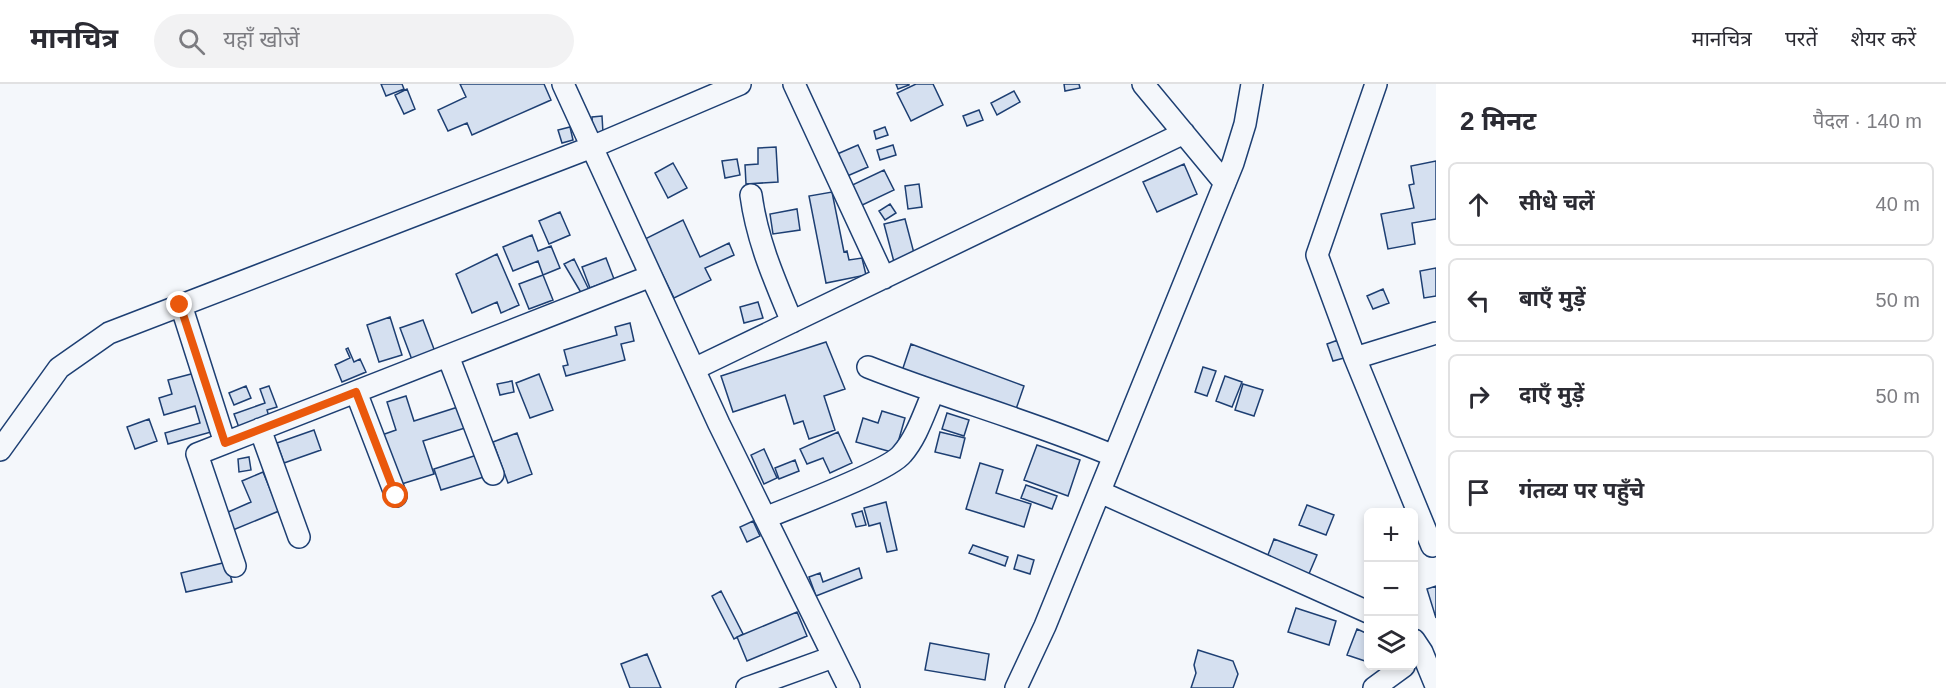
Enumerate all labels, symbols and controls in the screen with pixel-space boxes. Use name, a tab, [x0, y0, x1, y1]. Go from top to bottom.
search box	[154, 14, 574, 68]
text: मानचित्र	[30, 23, 118, 54]
icon: search	[175, 25, 208, 58]
text: यहाँ खोजें	[223, 27, 300, 52]
text: मानचित्र	[1692, 27, 1752, 50]
text: परतें	[1785, 27, 1817, 50]
text: शेयर करें	[1850, 27, 1916, 50]
text: 2 मिनट	[1460, 106, 1536, 136]
text: पैदल · 140 m	[1813, 110, 1922, 132]
icon: ahead	[1462, 188, 1495, 221]
text: सीधे चलें	[1519, 190, 1594, 215]
text: 40 m	[1876, 193, 1920, 215]
icon: left	[1462, 284, 1495, 317]
text: बाएँ मुड़ें	[1519, 286, 1585, 311]
text: 50 m	[1876, 289, 1920, 311]
route end	[166, 291, 192, 317]
icon: right	[1462, 380, 1495, 413]
text: दाएँ मुड़ें	[1519, 382, 1584, 407]
text: 50 m	[1876, 385, 1920, 407]
icon: arrive	[1462, 476, 1495, 509]
text: गंतव्य पर पहुँचे	[1519, 478, 1644, 503]
route start	[382, 482, 408, 508]
map controls	[1364, 508, 1418, 670]
button: +	[1364, 508, 1418, 562]
button: −	[1364, 562, 1418, 616]
button: layers	[1364, 616, 1418, 670]

